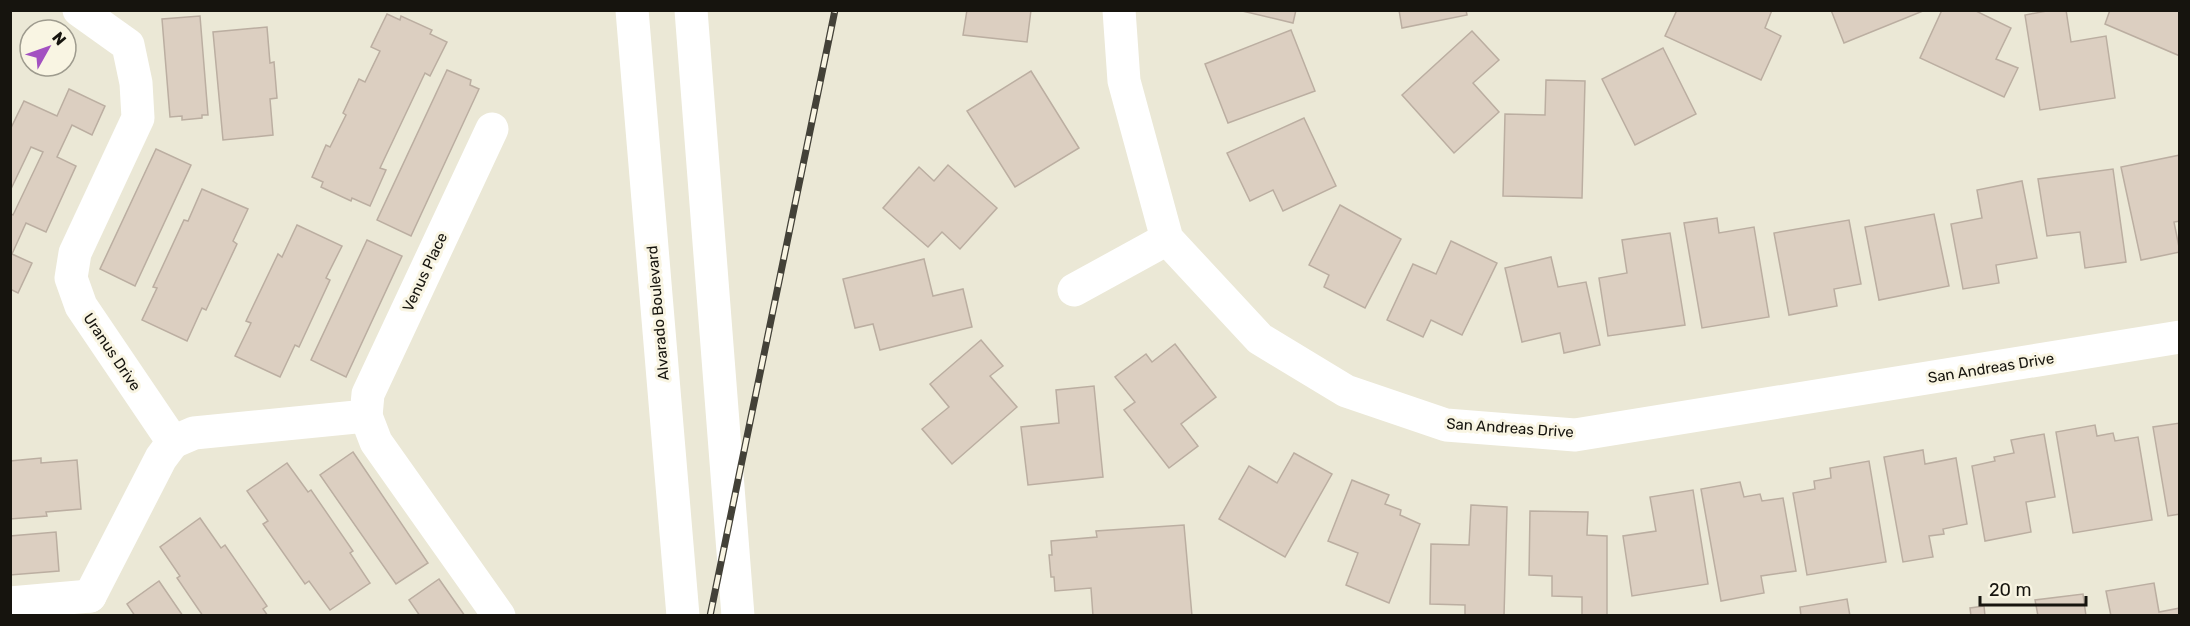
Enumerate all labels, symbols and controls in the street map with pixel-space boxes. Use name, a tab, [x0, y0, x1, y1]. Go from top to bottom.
north arrow	[18, 18, 78, 78]
text: N	[48, 28, 70, 49]
street label: Venus Place	[399, 230, 451, 314]
street label: Alvarado Boulevard	[643, 245, 673, 381]
street label: Uranus Drive	[79, 310, 145, 394]
street label: San Andreas Drive	[1927, 349, 2055, 387]
street label: San Andreas Drive	[1446, 415, 1574, 441]
scale bar	[1980, 569, 2086, 607]
text: 20 m	[1989, 579, 2031, 601]

